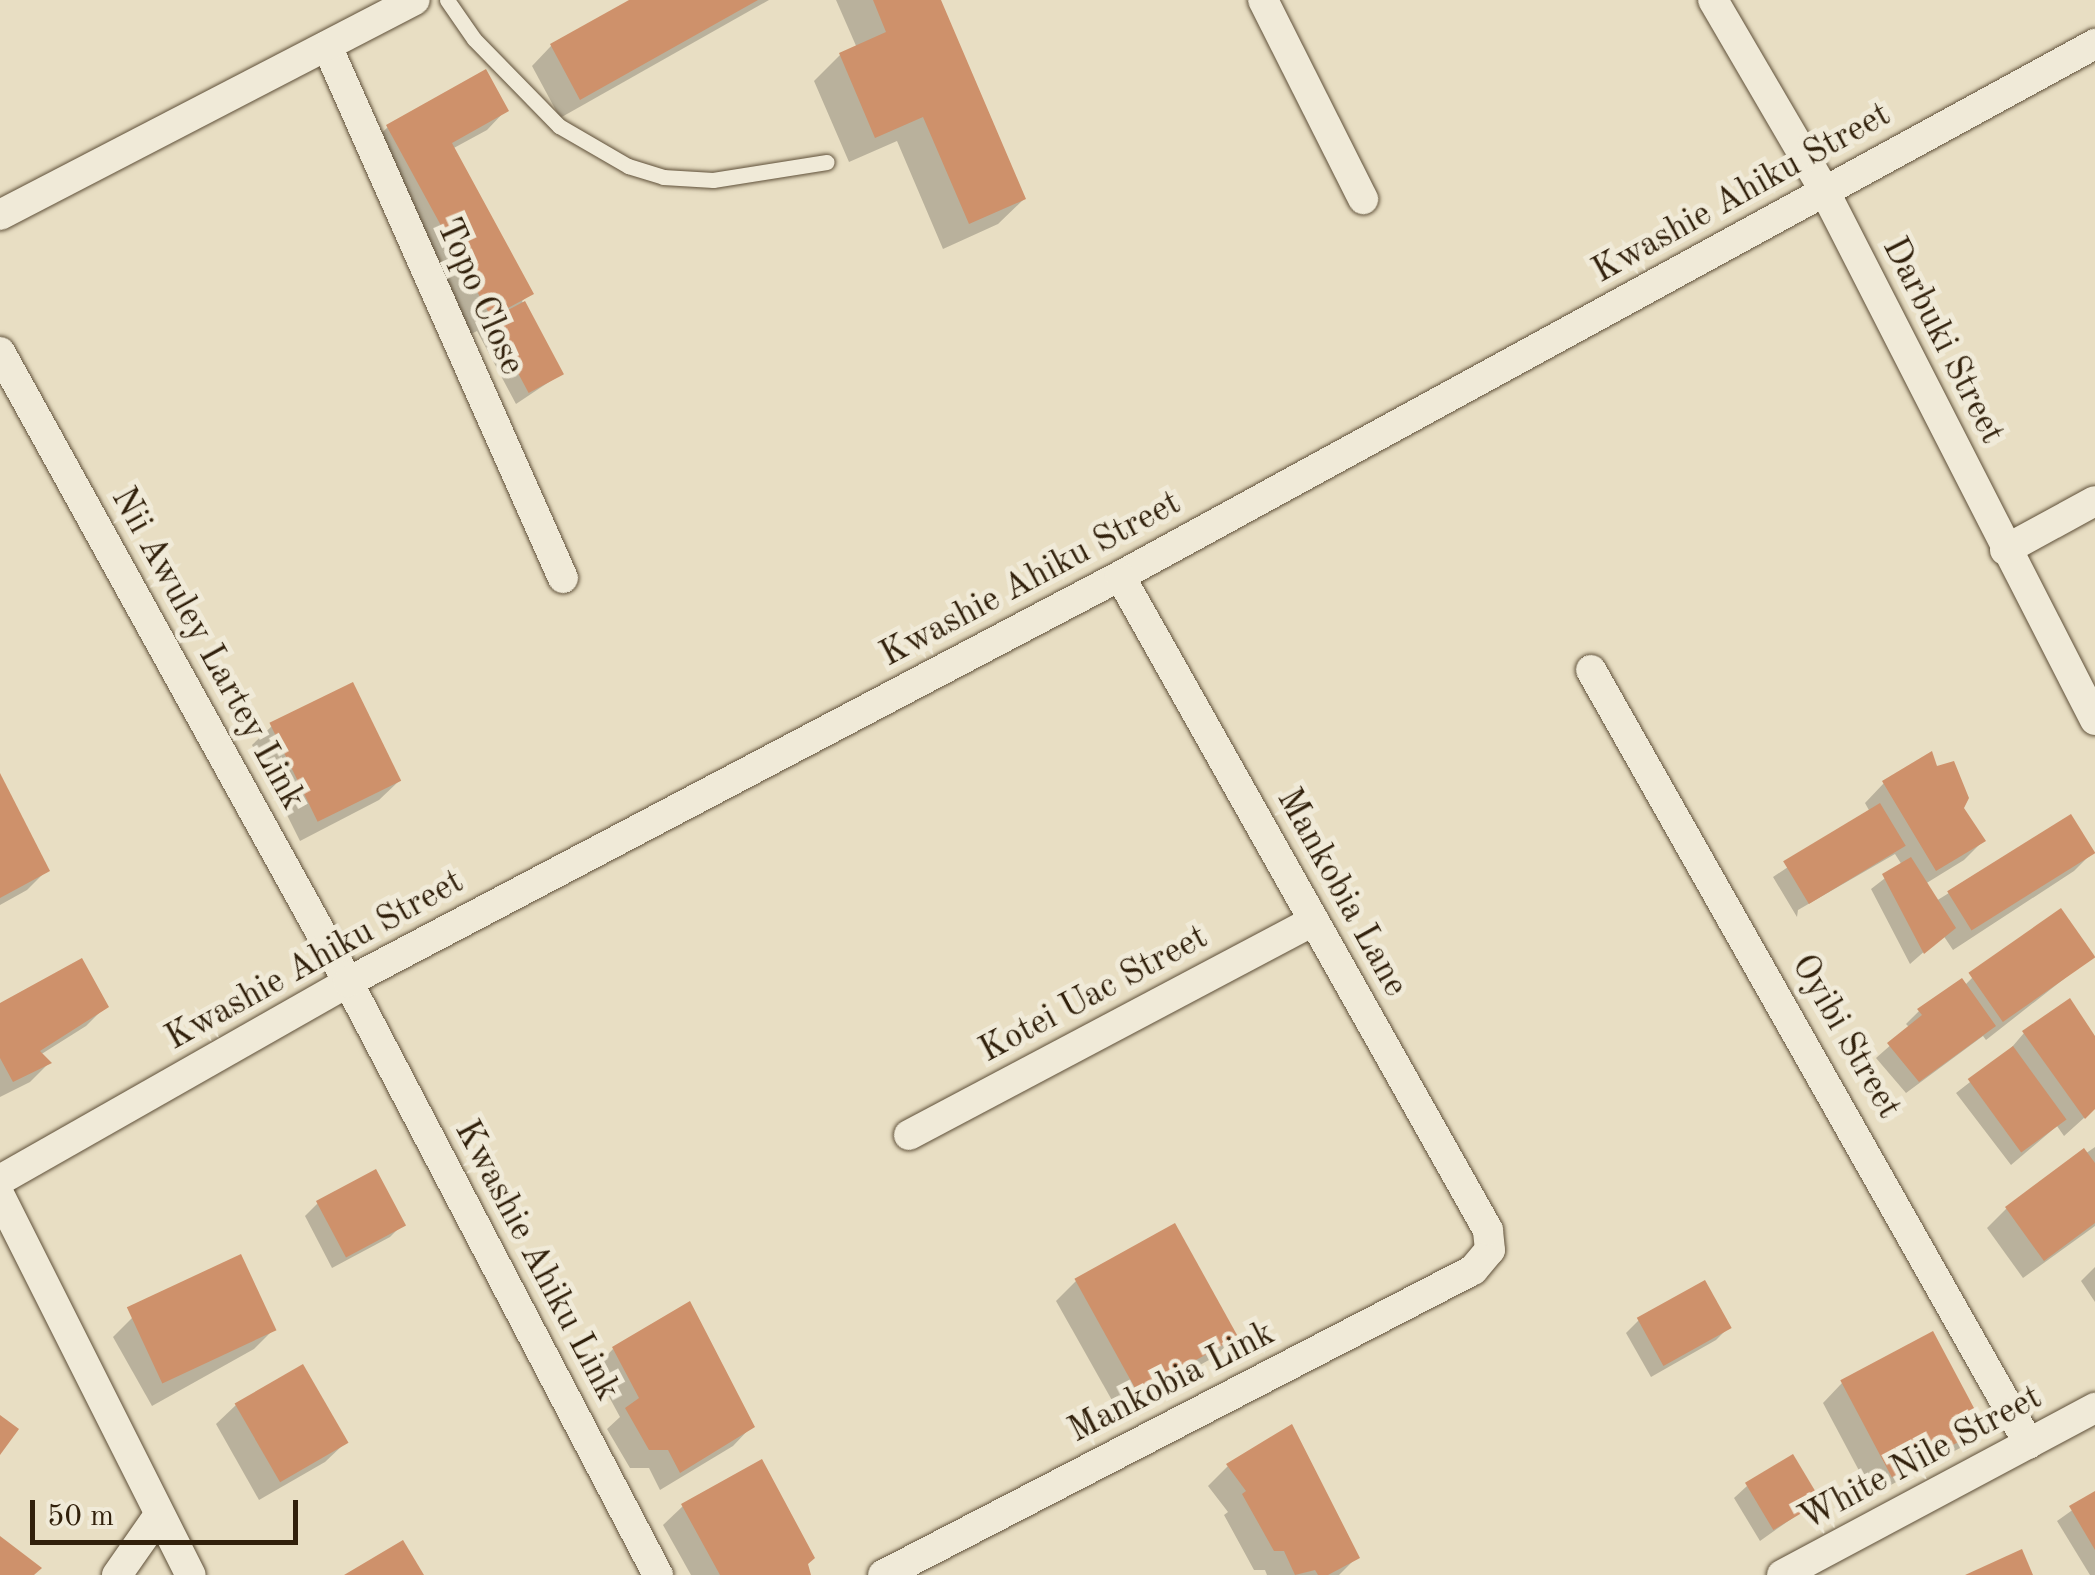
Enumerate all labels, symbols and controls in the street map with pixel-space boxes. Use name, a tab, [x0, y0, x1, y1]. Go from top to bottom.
street label: Kwashie Ahiku Street	[1586, 95, 1898, 293]
street label: Topo Close	[426, 212, 532, 382]
street label: Darbuki Street	[1872, 231, 2012, 451]
street label: Nii Awuley Lartey Link	[101, 481, 313, 817]
street label: Kwashie Ahiku Street	[874, 483, 1188, 677]
street label: Mankobia Lane	[1267, 782, 1415, 1004]
street label: Kwashie Ahiku Street	[159, 862, 471, 1060]
street label: Kotei Uac Street	[973, 917, 1215, 1073]
street label: Oyibi Street	[1781, 948, 1909, 1126]
street label: Kwashie Ahiku Link	[444, 1114, 628, 1408]
street label: Mankobia Link	[1062, 1313, 1282, 1453]
street label: White Nile Street	[1793, 1377, 2049, 1541]
scale bar	[35, 1480, 302, 1542]
text: 50 m	[47, 1502, 114, 1532]

